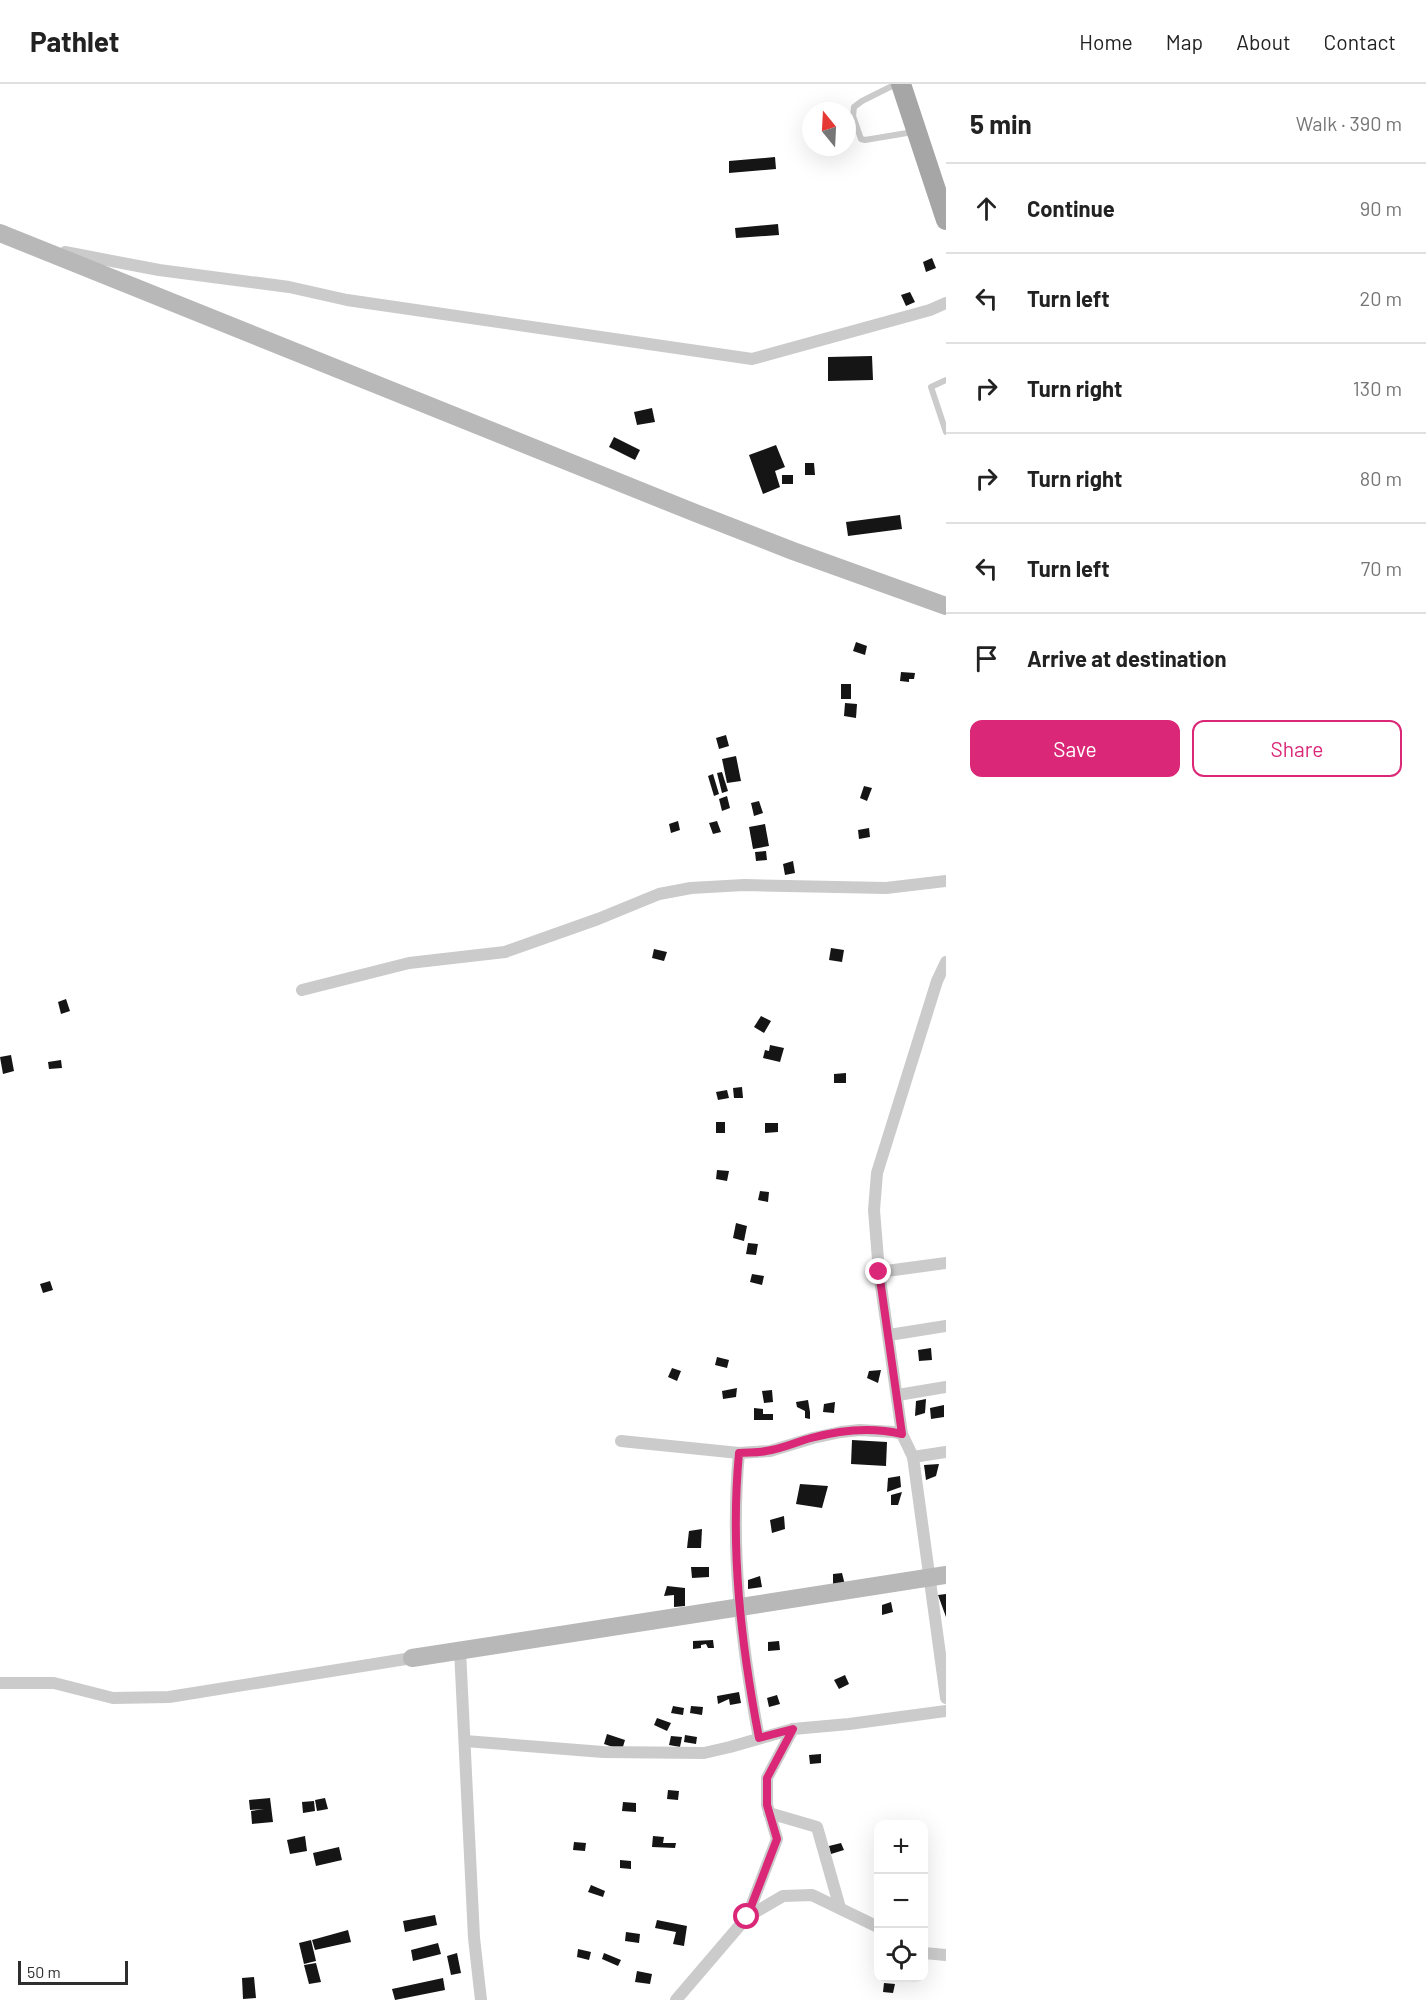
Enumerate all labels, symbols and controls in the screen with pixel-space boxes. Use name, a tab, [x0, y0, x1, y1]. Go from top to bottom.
text: Pathlet	[30, 24, 119, 58]
text: Home	[1079, 29, 1133, 54]
text: Map	[1166, 29, 1203, 54]
text: About	[1236, 29, 1291, 54]
text: Contact	[1324, 29, 1396, 54]
north arrow	[802, 102, 856, 156]
text: 5 min	[970, 108, 1032, 139]
text: Walk · 390 m	[1296, 111, 1402, 135]
icon: ahead	[970, 192, 1003, 225]
text: Continue	[1027, 195, 1115, 221]
text: 90 m	[1360, 196, 1402, 220]
icon: left	[970, 282, 1003, 315]
text: Turn left	[1027, 285, 1110, 311]
text: 20 m	[1359, 286, 1402, 310]
icon: right	[970, 372, 1003, 405]
text: Turn right	[1027, 375, 1122, 401]
text: 130 m	[1353, 376, 1402, 400]
icon: right	[970, 462, 1003, 495]
text: Turn right	[1027, 465, 1122, 491]
text: 80 m	[1360, 466, 1402, 490]
icon: left	[970, 552, 1003, 585]
text: Turn left	[1027, 555, 1110, 581]
text: 70 m	[1361, 556, 1402, 580]
icon: arrive	[970, 642, 1003, 675]
text: Arrive at destination	[1027, 645, 1226, 671]
button: Save	[970, 720, 1180, 777]
button: Share	[1192, 720, 1402, 777]
route end	[865, 1258, 891, 1284]
map controls	[874, 1820, 928, 1982]
button: +	[874, 1820, 928, 1874]
button: −	[874, 1874, 928, 1928]
route start	[733, 1903, 759, 1929]
button: locate	[874, 1928, 928, 1982]
scale bar	[18, 1958, 128, 1986]
text: 50 m	[27, 1962, 61, 1981]

